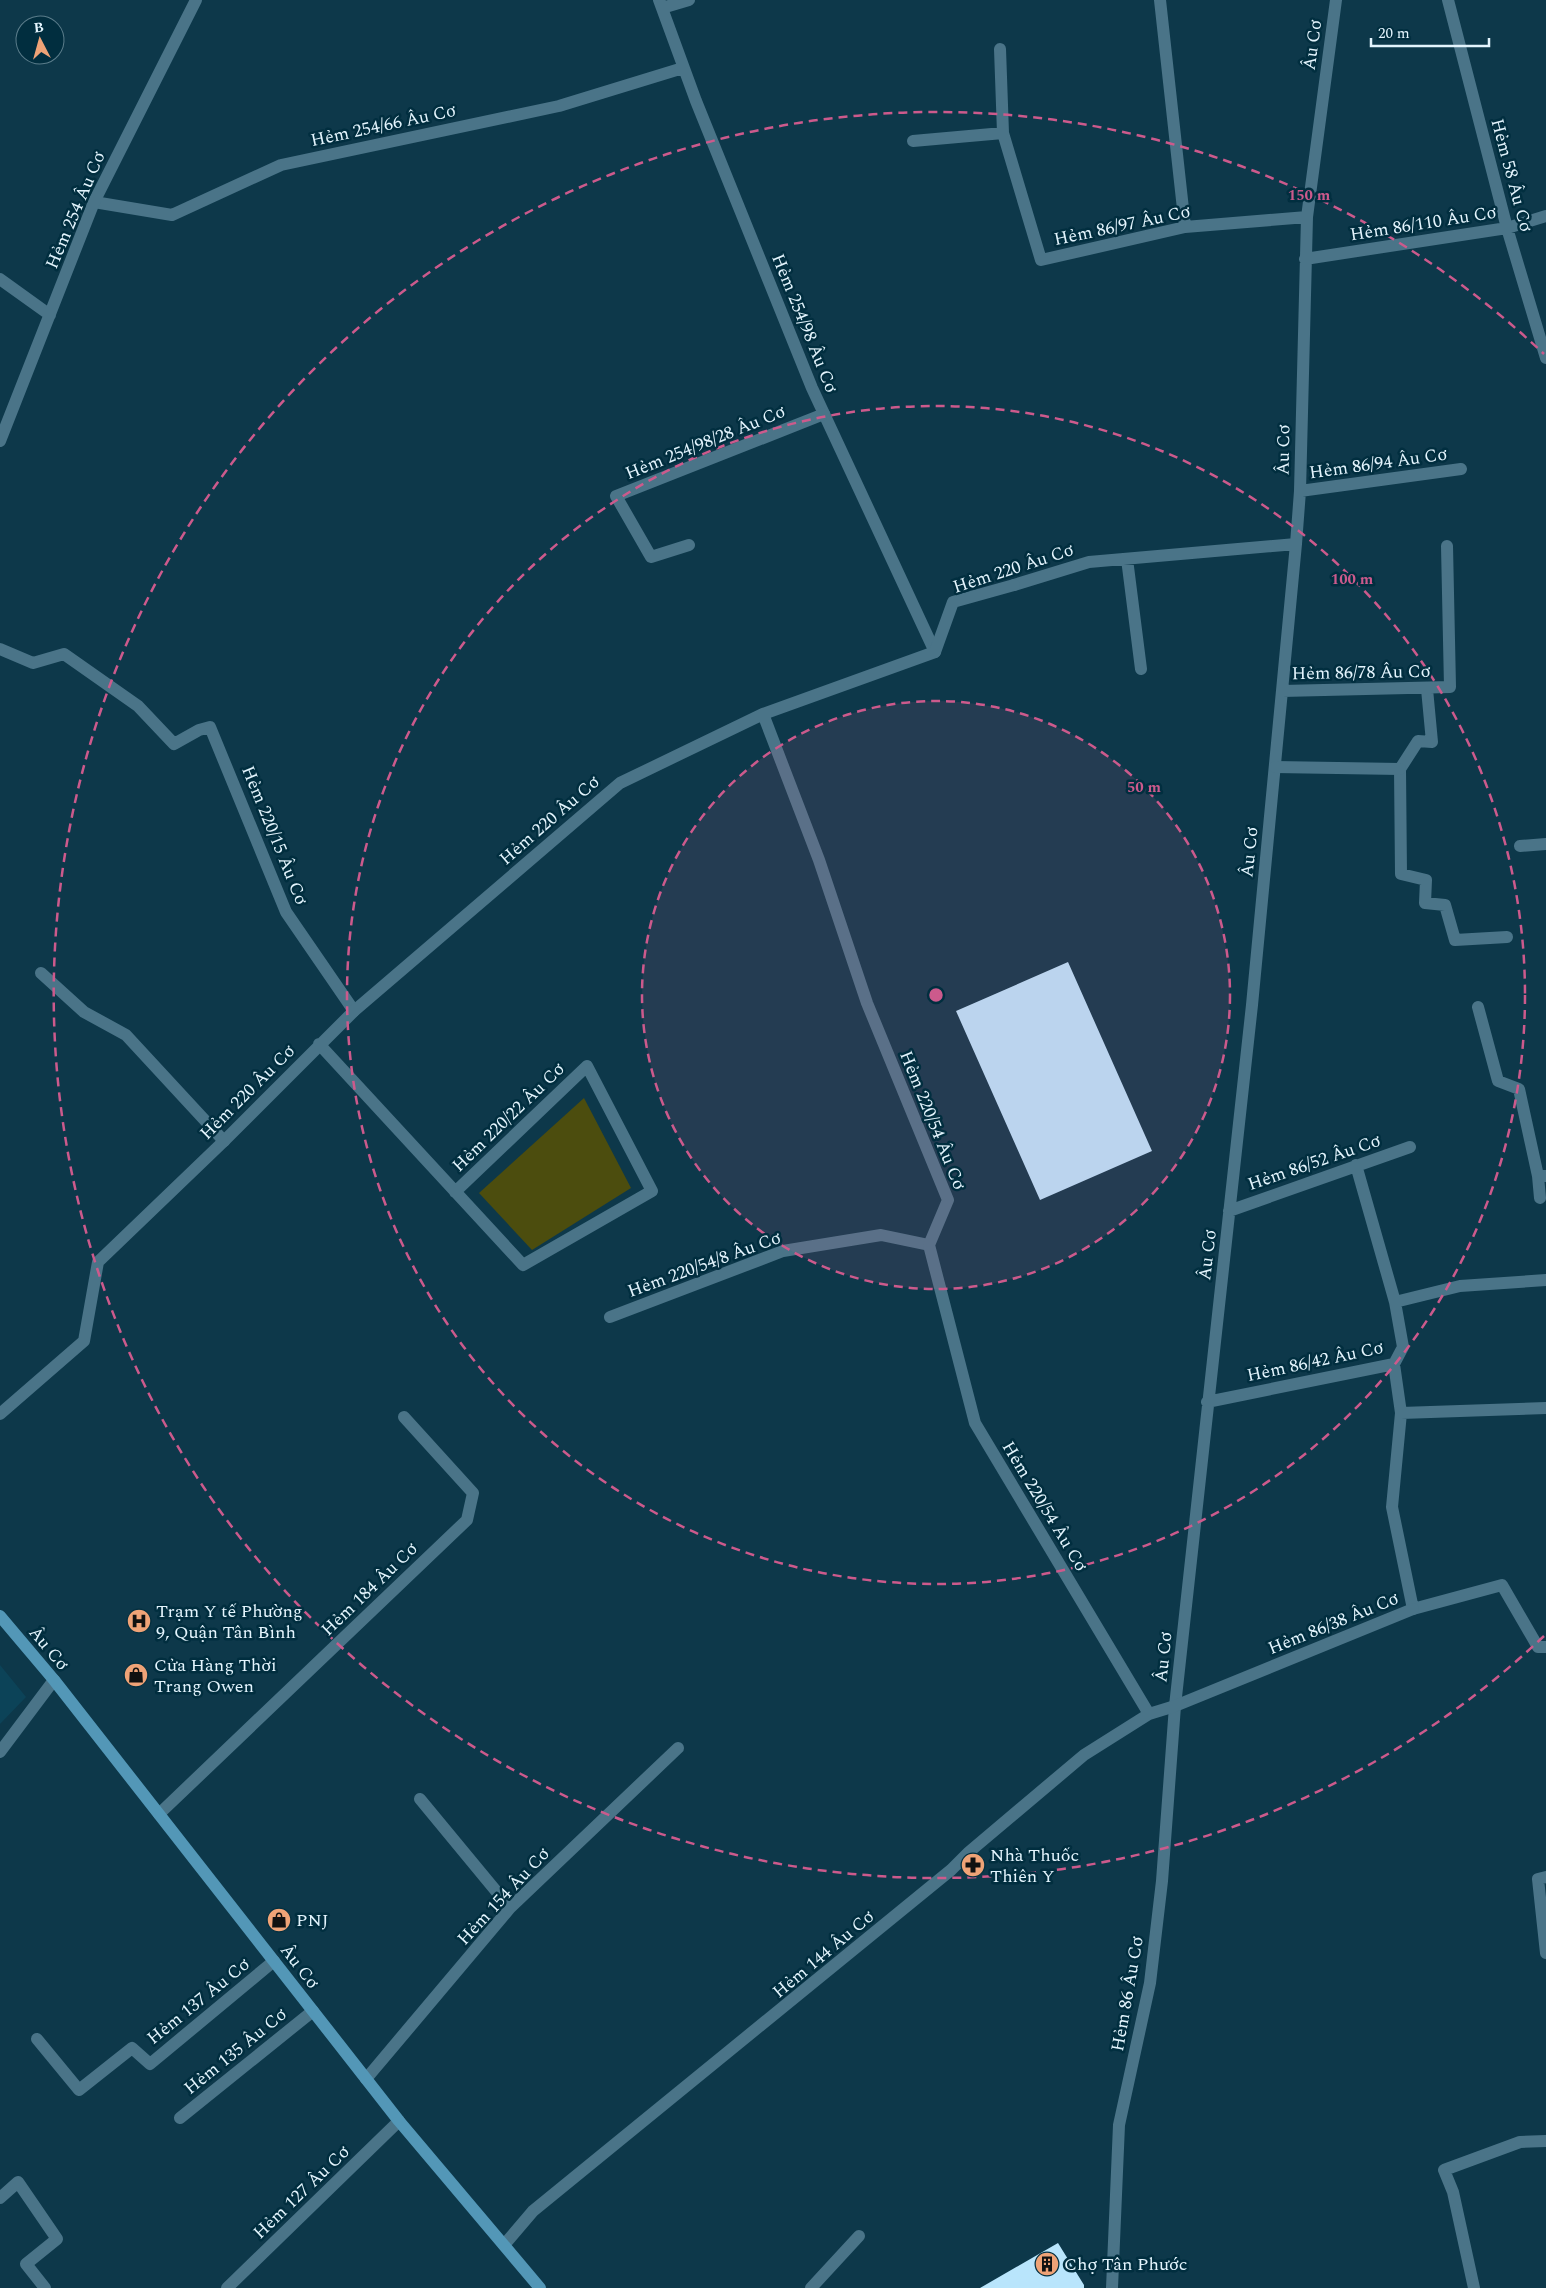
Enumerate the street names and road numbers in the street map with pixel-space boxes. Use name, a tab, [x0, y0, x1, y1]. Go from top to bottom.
street label: Âu Cơ	[1296, 18, 1329, 72]
street label: Hẻm 254/66 Âu Cơ	[308, 97, 458, 154]
street label: Hẻm 58 Âu Cơ	[1483, 115, 1540, 235]
street label: Hẻm 254 Âu Cơ	[39, 147, 112, 273]
street label: Hẻm 86/97 Âu Cơ	[1051, 198, 1193, 253]
street label: Hẻm 86/110 Âu Cơ	[1348, 199, 1498, 248]
street label: Hẻm 254/98 Âu Cơ	[764, 250, 845, 397]
street label: Hẻm 254/98/28 Âu Cơ	[621, 398, 789, 487]
street label: Âu Cơ	[1270, 424, 1297, 476]
street label: Hẻm 86/94 Âu Cơ	[1307, 440, 1449, 487]
street label: Hẻm 220 Âu Cơ	[949, 536, 1077, 601]
street label: Hẻm 86/78 Âu Cơ	[1291, 658, 1431, 687]
street label: Hẻm 220/15 Âu Cơ	[234, 762, 315, 909]
street label: Hẻm 220 Âu Cơ	[493, 769, 606, 872]
street label: Âu Cơ	[1233, 825, 1266, 879]
street label: Hẻm 220 Âu Cơ	[194, 1038, 301, 1146]
street label: Hẻm 220/54 Âu Cơ	[892, 1047, 973, 1194]
street label: Hẻm 220/22 Âu Cơ	[446, 1056, 571, 1178]
street label: Hẻm 86/52 Âu Cơ	[1244, 1127, 1384, 1198]
street label: Hẻm 220/54/8 Âu Cơ	[624, 1224, 785, 1305]
street label: Âu Cơ	[1191, 1228, 1224, 1282]
street label: Hẻm 86/42 Âu Cơ	[1244, 1334, 1386, 1389]
street label: Hẻm 220/54 Âu Cơ	[995, 1436, 1094, 1577]
street label: Hẻm 184 Âu Cơ	[315, 1536, 424, 1643]
street label: Hẻm 86/38 Âu Cơ	[1264, 1585, 1403, 1662]
street label: Âu Cơ	[22, 1620, 75, 1677]
street label: Âu Cơ	[1147, 1630, 1180, 1684]
street label: Hẻm 154 Âu Cơ	[451, 1841, 556, 1951]
street label: Hẻm 144 Âu Cơ	[767, 1904, 880, 2005]
street label: Hẻm 86 Âu Cơ	[1104, 1934, 1151, 2054]
street label: Âu Cơ	[273, 1938, 326, 1995]
street label: Hẻm 137 Âu Cơ	[141, 1951, 256, 2051]
street label: Hẻm 135 Âu Cơ	[178, 2001, 293, 2101]
street label: Hẻm 127 Âu Cơ	[247, 2139, 356, 2246]

